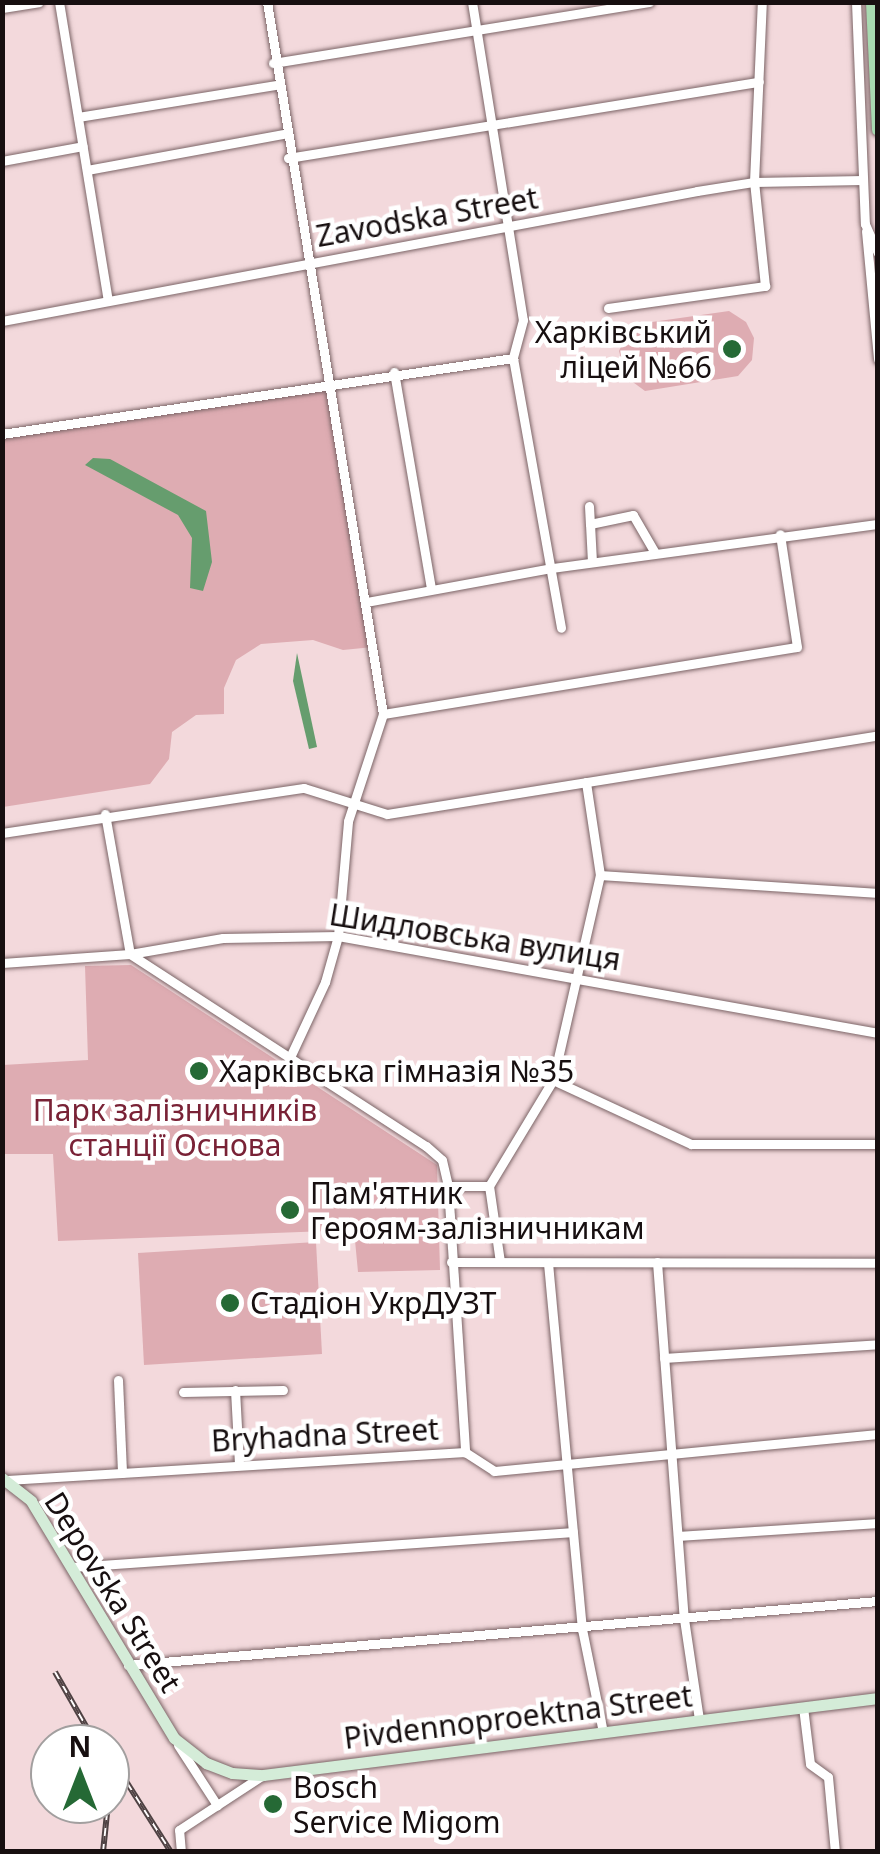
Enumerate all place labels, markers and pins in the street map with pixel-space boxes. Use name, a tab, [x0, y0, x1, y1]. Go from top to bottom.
place label: Харківський ліцей №66	[535, 314, 712, 384]
marker: Харківський ліцей №66	[721, 338, 743, 360]
place label: Харківська гімназія №35	[219, 1053, 574, 1089]
marker: Харківська гімназія №35	[188, 1060, 210, 1082]
place label: Пам'ятник Героям-залізничникам	[310, 1175, 644, 1246]
marker: Пам'ятник Героям-залізничникам	[279, 1199, 301, 1221]
place label: Стадіон УкрДУЗТ	[250, 1285, 497, 1321]
marker: Стадіон УкрДУЗТ	[219, 1292, 241, 1314]
place label: Bosch Service Migom	[293, 1769, 500, 1840]
marker: Bosch Service Migom	[262, 1793, 284, 1815]

